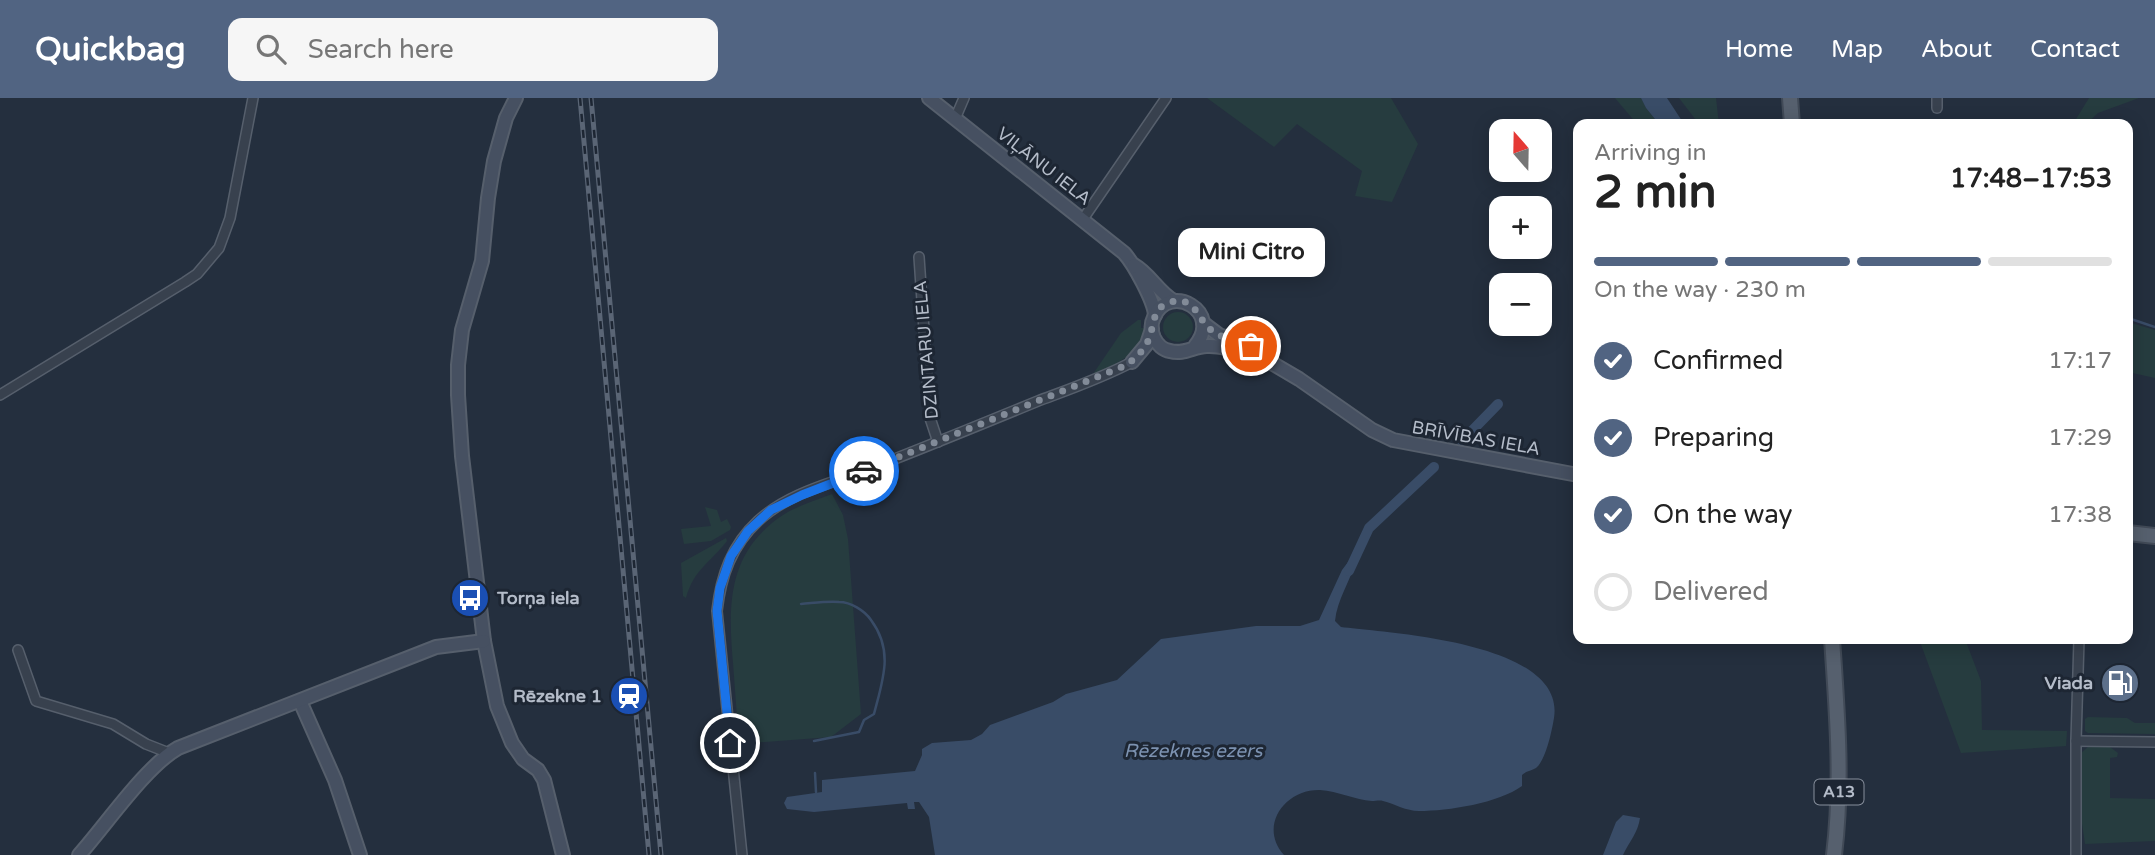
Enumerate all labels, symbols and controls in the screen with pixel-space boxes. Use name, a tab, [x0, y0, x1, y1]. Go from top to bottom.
search box	[228, 18, 718, 81]
text: Quickbag	[35, 30, 186, 69]
icon: search	[252, 30, 290, 68]
text: Search here	[308, 34, 454, 65]
text: Home	[1725, 35, 1793, 64]
text: Map	[1831, 35, 1883, 64]
text: About	[1921, 35, 1992, 64]
text: Contact	[2030, 35, 2120, 64]
north arrow	[1489, 119, 1552, 182]
map controls	[1489, 119, 1552, 336]
street label: VIĻĀNU IELA	[992, 122, 1096, 210]
text: Arriving in	[1594, 139, 1707, 167]
text: 17:48–17:53	[1950, 163, 2112, 194]
text: 2 min	[1594, 165, 1717, 220]
button: +	[1489, 196, 1552, 259]
callout: Mini Citro	[1178, 227, 1324, 276]
text: Mini Citro	[1198, 238, 1305, 266]
button: −	[1489, 273, 1552, 336]
text: On the way · 230 m	[1594, 276, 1806, 304]
street label: DZINTARU IELA	[909, 280, 943, 420]
pin	[1221, 316, 1281, 376]
icon: bag	[1232, 327, 1270, 365]
icon: check	[1594, 342, 1632, 380]
text: Confirmed	[1653, 345, 1783, 376]
text: 17:17	[2048, 347, 2112, 375]
street label: BRĪVĪBAS IELA	[1410, 416, 1542, 460]
icon: check	[1594, 419, 1632, 457]
text: Preparing	[1653, 422, 1774, 453]
text: 17:29	[2048, 424, 2112, 452]
courier	[829, 436, 899, 506]
icon: car	[845, 452, 883, 490]
icon: check	[1594, 496, 1632, 534]
text: On the way	[1653, 499, 1793, 530]
text: 17:38	[2048, 501, 2112, 529]
text: Delivered	[1653, 576, 1769, 607]
bus stop icon: Torņa iela	[449, 577, 491, 619]
place label: Torņa iela	[496, 587, 580, 609]
fuel station icon: Viada	[2099, 662, 2141, 704]
place label: Viada	[2045, 672, 2093, 694]
station icon: Rēzekne 1	[608, 675, 650, 717]
place label: Rēzekne 1	[513, 685, 602, 707]
pin	[700, 713, 760, 773]
icon: home	[711, 724, 749, 762]
water label: Rēzeknes ezers	[1124, 740, 1264, 762]
road number: A13	[1814, 779, 1864, 804]

